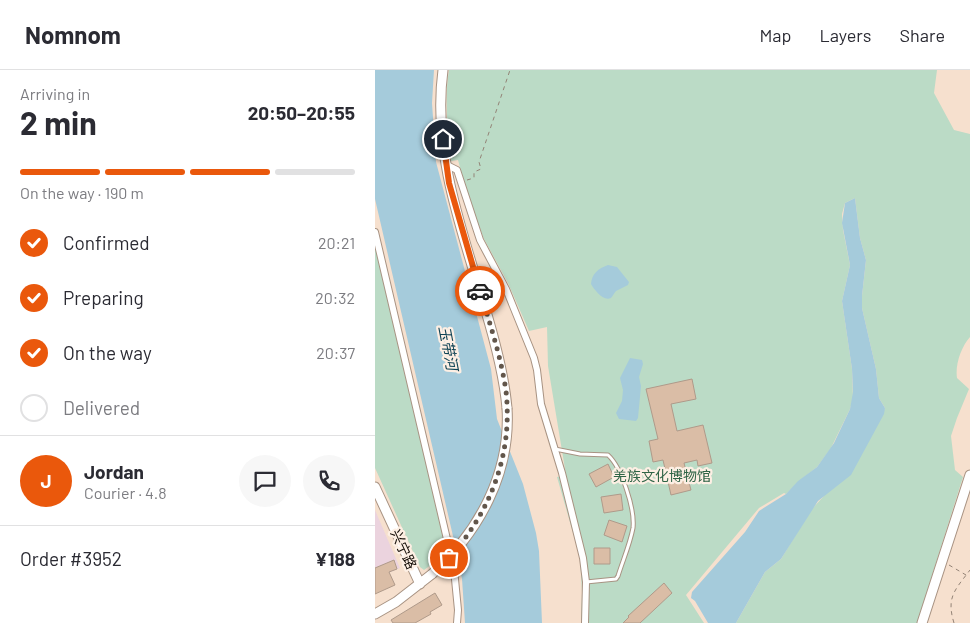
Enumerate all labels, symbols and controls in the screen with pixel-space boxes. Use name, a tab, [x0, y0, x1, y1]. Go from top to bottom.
text: Nomnom	[25, 20, 121, 49]
text: Map	[759, 24, 791, 46]
text: Layers	[819, 24, 872, 46]
text: Share	[900, 24, 945, 46]
text: Arriving in	[20, 84, 90, 103]
text: 20:50–20:55	[248, 101, 355, 124]
text: 2 min	[20, 103, 97, 141]
pin	[422, 118, 464, 160]
icon: home	[429, 125, 457, 153]
text: On the way · 190 m	[20, 183, 144, 202]
icon: check	[20, 229, 48, 257]
text: Confirmed	[63, 231, 150, 254]
text: 20:21	[318, 233, 355, 252]
courier	[455, 266, 505, 316]
icon: car	[466, 277, 494, 305]
icon: check	[20, 284, 48, 312]
text: Preparing	[63, 286, 144, 309]
text: 20:32	[315, 288, 355, 307]
water label: 玉带河	[436, 324, 463, 375]
icon: check	[20, 339, 48, 367]
text: On the way	[63, 341, 152, 364]
text: 20:37	[316, 343, 355, 362]
text: Delivered	[63, 396, 140, 419]
button: chat	[239, 455, 291, 507]
button: phone	[303, 455, 355, 507]
text: Jordan	[84, 460, 144, 483]
park label: 羌族文化博物馆	[613, 467, 711, 484]
text: J	[40, 469, 52, 492]
text: Courier · 4.8	[84, 483, 167, 502]
street label: 兴宁路	[387, 526, 421, 572]
pin	[428, 537, 470, 579]
icon: bag	[435, 544, 463, 572]
text: Order #3952	[20, 547, 122, 570]
text: ¥188	[315, 547, 355, 570]

